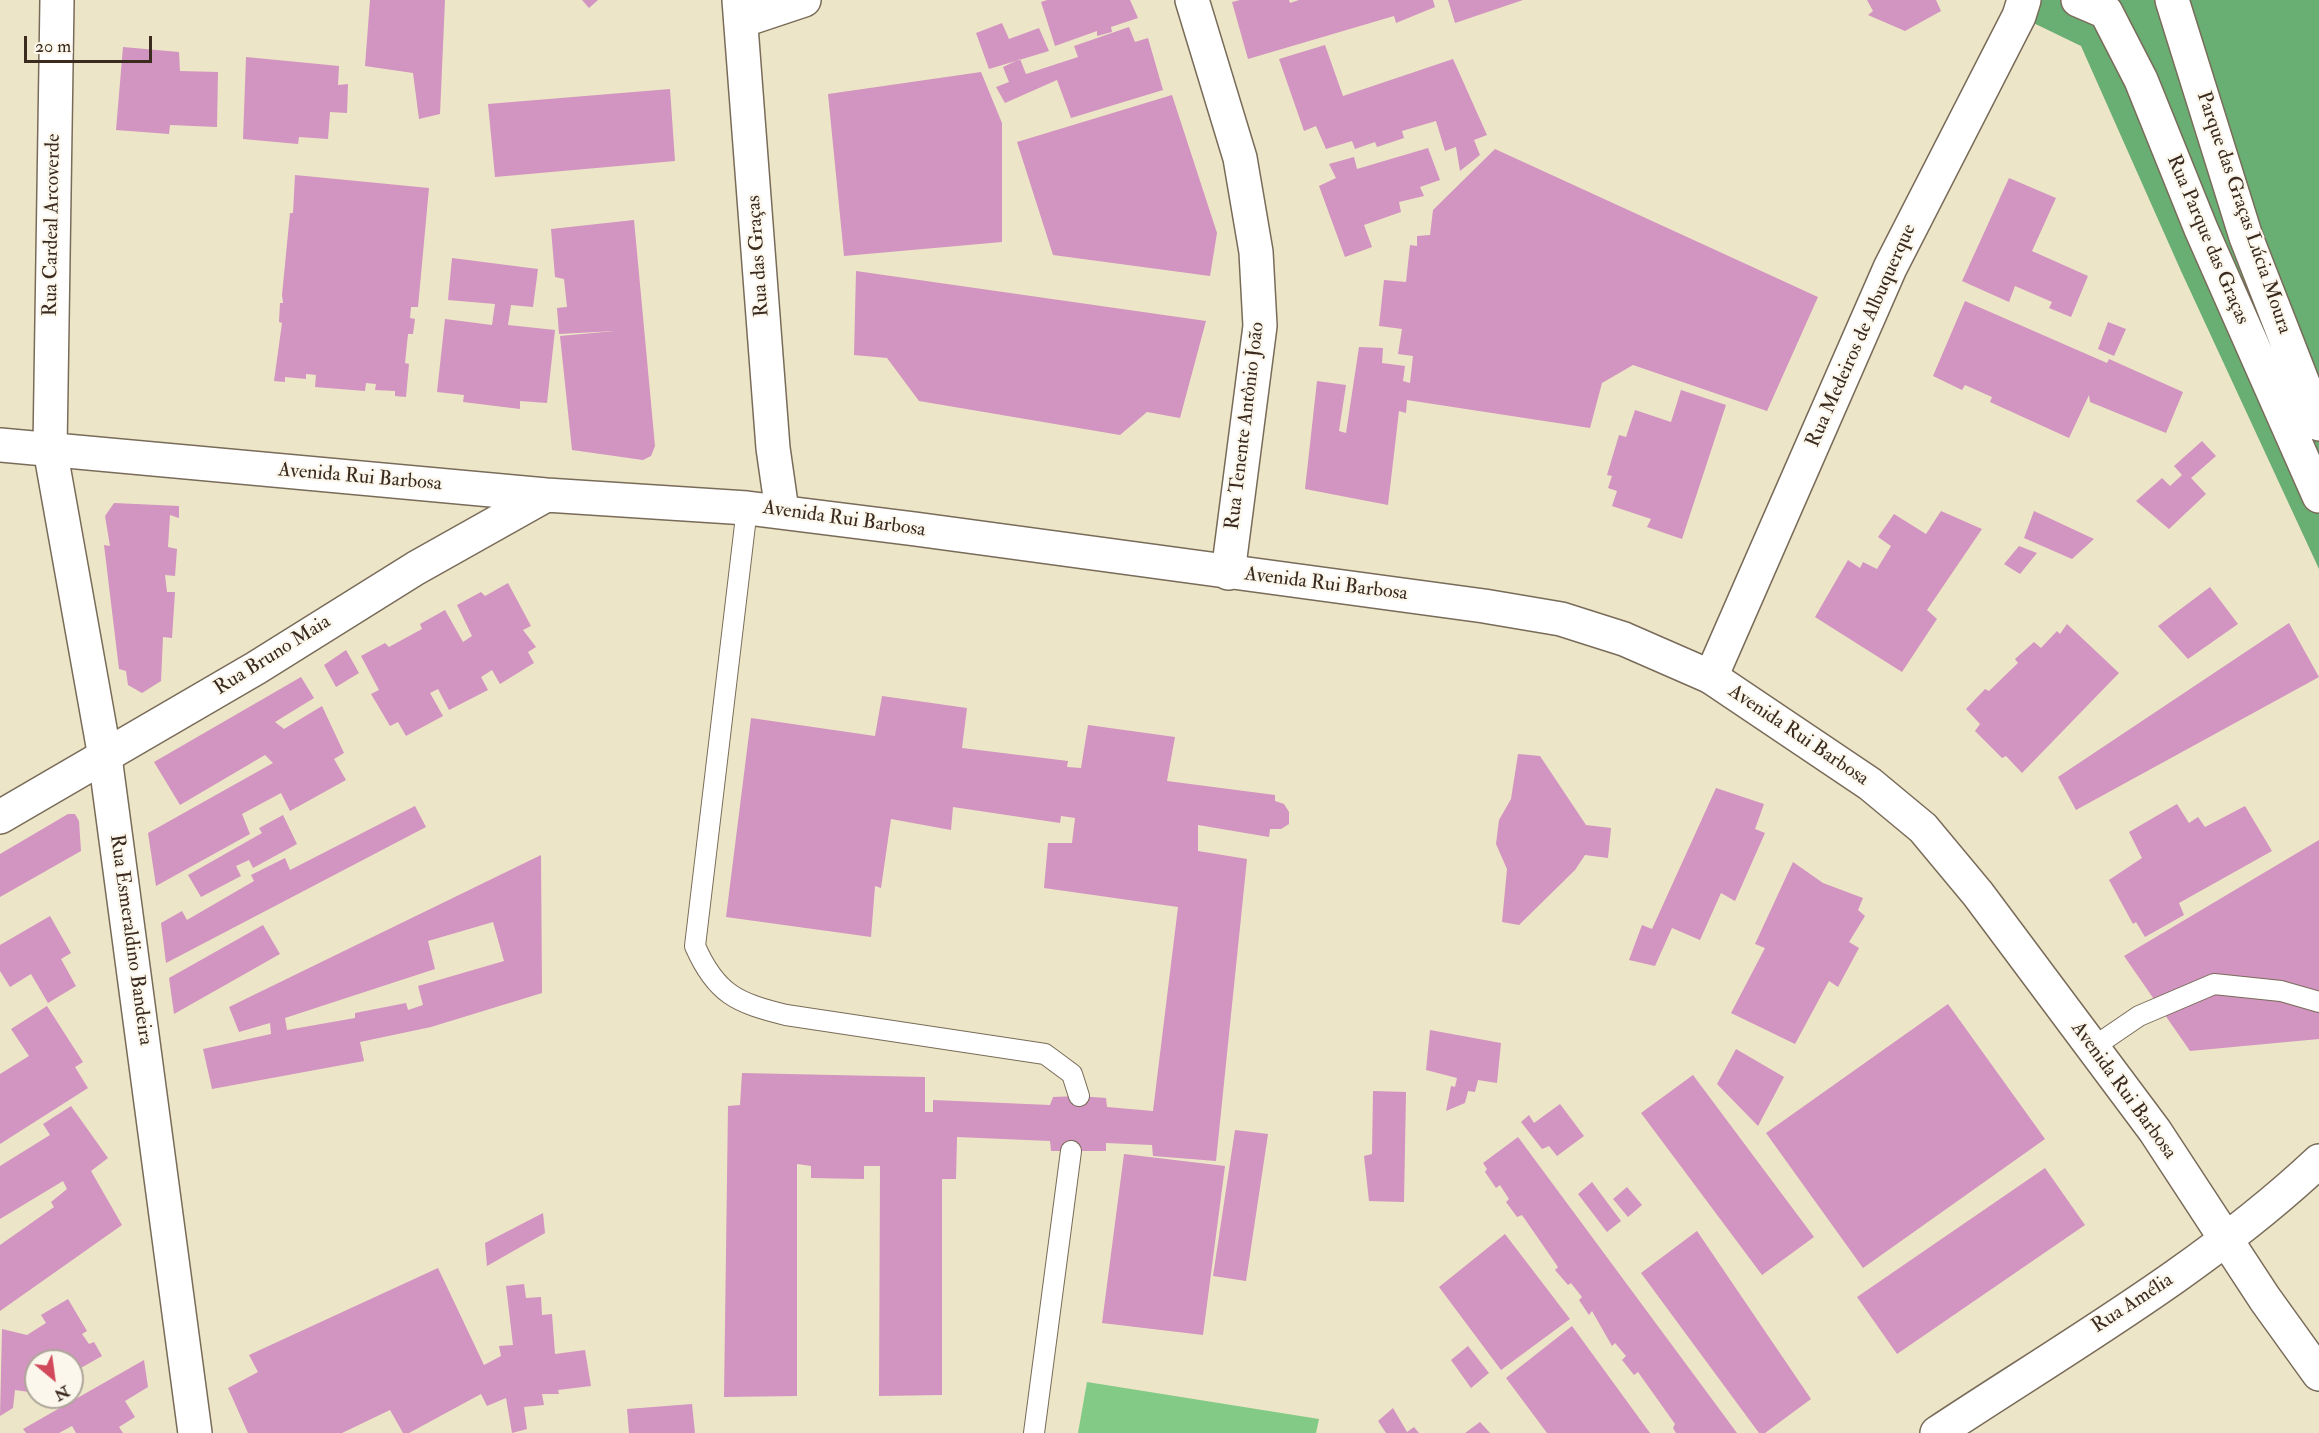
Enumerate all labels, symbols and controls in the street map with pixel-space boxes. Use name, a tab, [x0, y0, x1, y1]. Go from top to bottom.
scale bar	[27, 24, 154, 62]
text: 20 m	[35, 35, 71, 58]
street label: Parque das Graças Lúcia Moura	[2190, 89, 2296, 337]
street label: Rua Cardeal Arcoverde	[39, 133, 67, 317]
street label: Rua Parque das Graças	[2160, 152, 2254, 328]
street label: Rua das Graças	[743, 194, 775, 318]
street label: Rua Medeiros de Albuquerque	[1802, 221, 1922, 451]
street label: Rua Tenente Antônio João	[1221, 321, 1271, 531]
street label: Avenida Rui Barbosa	[277, 459, 443, 497]
street label: Avenida Rui Barbosa	[761, 497, 927, 543]
street label: Avenida Rui Barbosa	[1243, 563, 1409, 607]
street label: Rua Bruno Maia	[210, 611, 336, 701]
street label: Avenida Rui Barbosa	[1723, 680, 1873, 792]
street label: Rua Esmeraldino Bandeira	[103, 833, 157, 1047]
street label: Avenida Rui Barbosa	[2065, 1018, 2181, 1164]
street label: Rua Amélia	[2088, 1269, 2178, 1339]
north arrow	[24, 1349, 84, 1409]
text: N	[51, 1381, 73, 1405]

